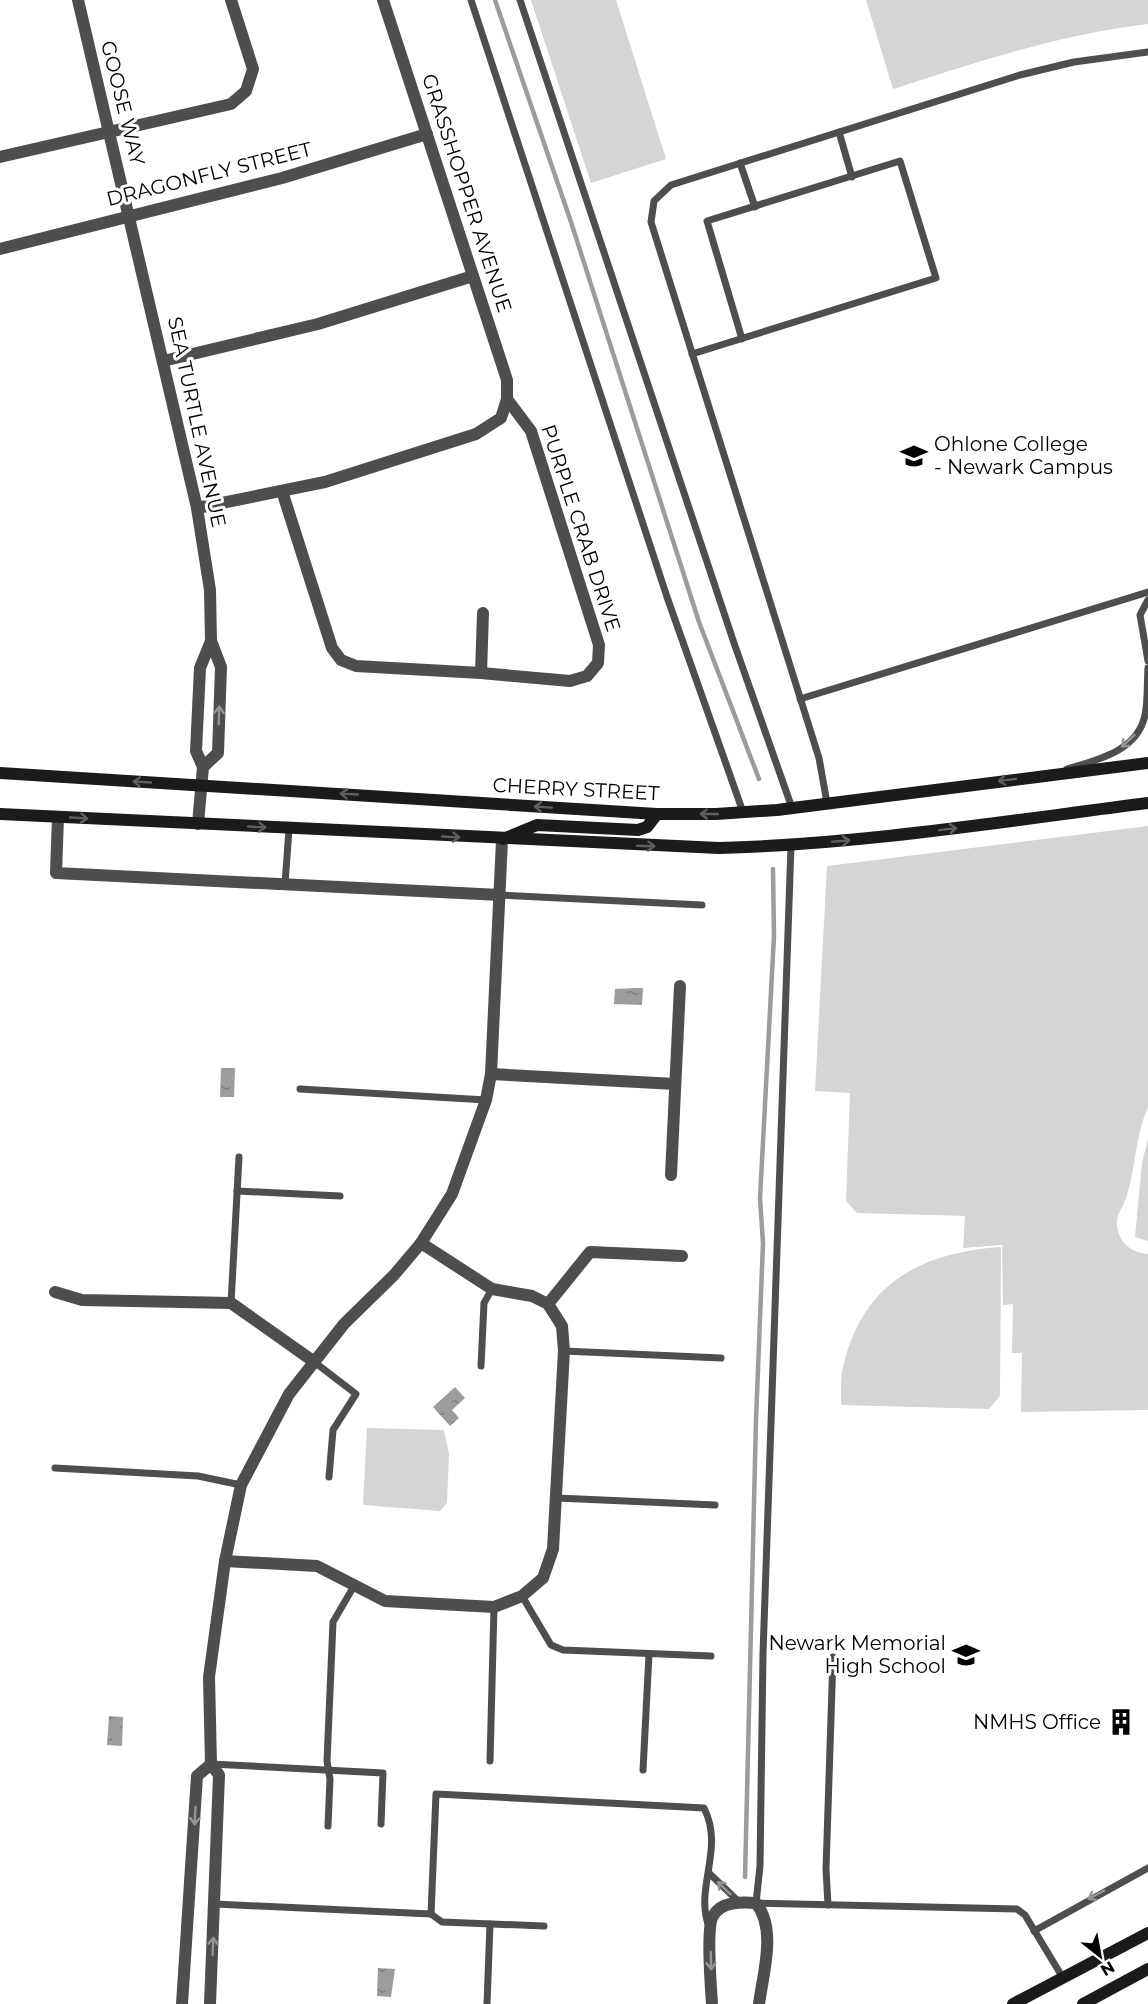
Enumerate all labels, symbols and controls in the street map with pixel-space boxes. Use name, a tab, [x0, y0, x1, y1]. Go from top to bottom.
street label: GOOSE WAY	[96, 38, 150, 168]
street label: GRASSHOPPER AVENUE	[417, 71, 517, 315]
street label: DRAGONFLY STREET	[104, 137, 315, 211]
street label: SEA TURTLE AVENUE	[163, 315, 231, 529]
street label: PURPLE CRAB DRIVE	[536, 421, 626, 635]
place label: Ohlone College - Newark Campus	[934, 432, 1113, 479]
school or university icon: Ohlone College - Newark Campus	[899, 441, 929, 471]
one-way arrow	[214, 705, 225, 725]
one-way arrow	[1121, 734, 1136, 749]
street label: CHERRY STREET	[492, 773, 660, 805]
one-way arrow	[997, 775, 1017, 786]
one-way arrow	[133, 776, 153, 787]
one-way arrow	[339, 788, 359, 799]
one-way arrow	[534, 801, 554, 812]
one-way arrow	[699, 808, 719, 820]
one-way arrow	[69, 813, 89, 824]
one-way arrow	[246, 822, 266, 833]
one-way arrow	[938, 823, 958, 834]
one-way arrow	[441, 832, 461, 843]
one-way arrow	[830, 835, 850, 846]
one-way arrow	[636, 841, 656, 852]
place label: Newark Memorial High School	[768, 1631, 946, 1678]
school or university icon: Newark Memorial High School	[951, 1640, 981, 1670]
building icon: NMHS Office	[1106, 1707, 1136, 1737]
place label: NMHS Office	[973, 1710, 1101, 1734]
one-way arrow	[190, 1806, 201, 1826]
one-way arrow	[717, 1881, 732, 1896]
one-way arrow	[1088, 1890, 1106, 1901]
north arrow	[1070, 1926, 1130, 1986]
one-way arrow	[208, 1936, 219, 1956]
one-way arrow	[705, 1951, 717, 1971]
text: N	[1097, 1957, 1118, 1980]

